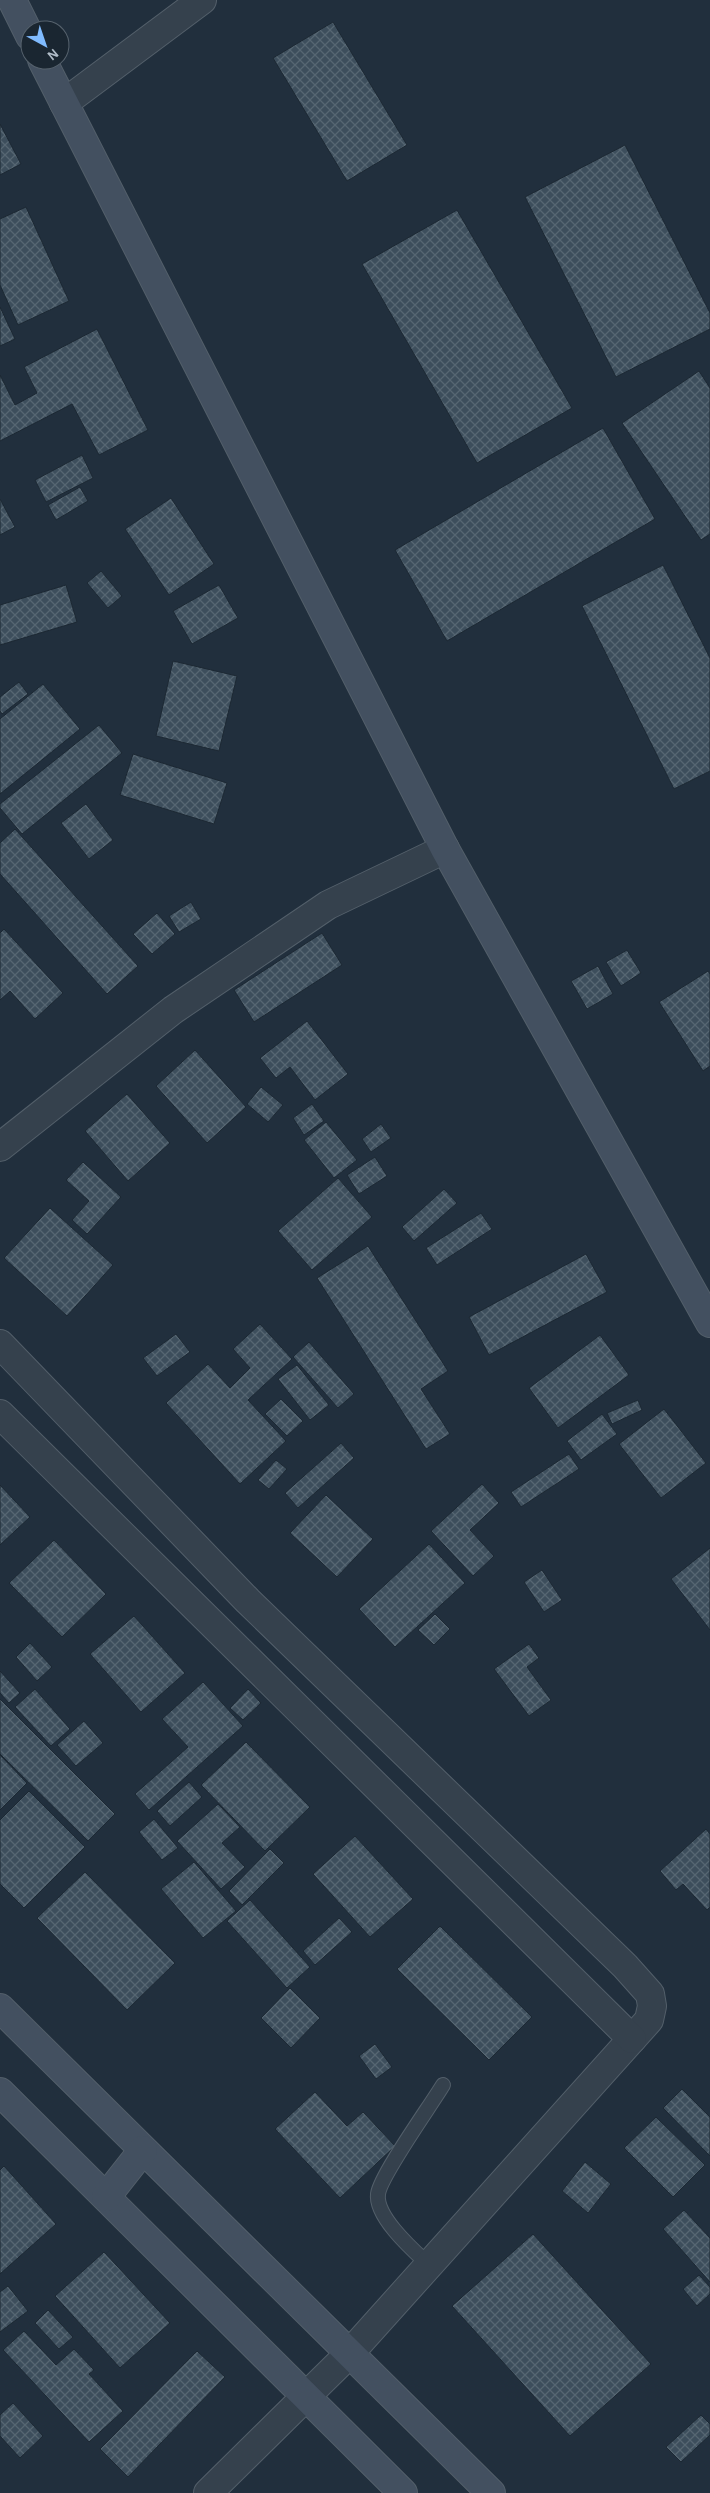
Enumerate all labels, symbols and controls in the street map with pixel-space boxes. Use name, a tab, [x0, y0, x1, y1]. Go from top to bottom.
north arrow	[20, 20, 70, 70]
text: N	[44, 46, 61, 63]

